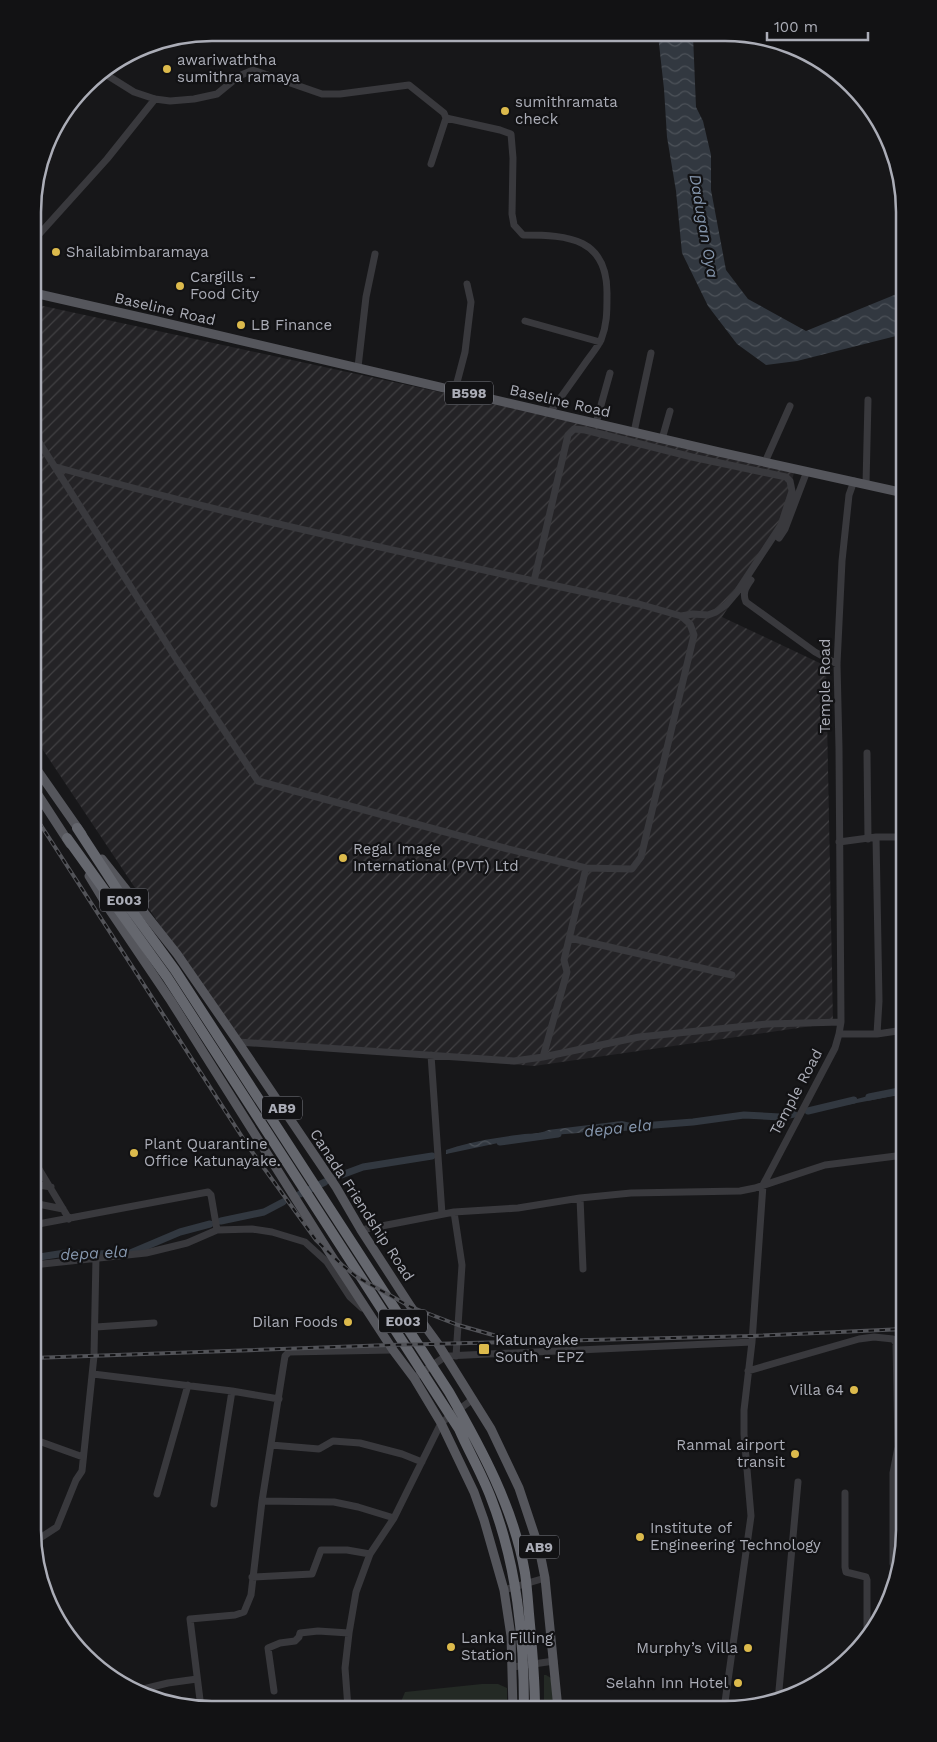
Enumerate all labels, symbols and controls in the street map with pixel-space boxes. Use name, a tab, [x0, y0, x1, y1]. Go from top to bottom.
scale bar	[767, 10, 868, 42]
text: 100 m	[774, 18, 818, 36]
place label: awariwaththa sumithra ramaya	[177, 51, 300, 86]
marker: awariwaththa sumithra ramaya	[161, 63, 173, 75]
place label: sumithramata check	[515, 93, 618, 128]
marker: sumithramata check	[499, 105, 511, 117]
water label: Dadugan Oya	[686, 173, 723, 280]
place label: Shailabimbaramaya	[66, 243, 209, 261]
marker: Shailabimbaramaya	[50, 246, 62, 258]
place label: Cargills - Food City	[190, 268, 259, 303]
marker: Cargills - Food City	[174, 280, 186, 292]
street label: Baseline Road	[113, 289, 217, 329]
place label: LB Finance	[251, 316, 332, 334]
marker: LB Finance	[235, 319, 247, 331]
street label: Baseline Road	[508, 381, 612, 421]
road number: B598	[445, 382, 493, 404]
street label: Temple Road	[816, 639, 834, 733]
place label: Regal Image International (PVT) Ltd	[353, 840, 519, 875]
marker: Regal Image International (PVT) Ltd	[337, 852, 349, 864]
road number: E003	[100, 888, 148, 912]
street label: Temple Road	[766, 1046, 826, 1138]
road number: AB9	[262, 1096, 302, 1120]
water label: depa ela	[583, 1115, 653, 1141]
street label: Canada Friendship Road	[306, 1126, 418, 1284]
place label: Plant Quarantine Office Katunayake.	[144, 1135, 281, 1170]
marker: Plant Quarantine Office Katunayake.	[128, 1147, 140, 1159]
water label: depa ela	[60, 1242, 128, 1264]
road number: E003	[379, 1310, 427, 1332]
place label: Dilan Foods	[252, 1313, 338, 1331]
marker: Dilan Foods	[342, 1316, 354, 1328]
place label: Katunayake South - EPZ	[495, 1331, 584, 1366]
marker: Katunayake South - EPZ	[477, 1342, 491, 1356]
place label: Villa 64	[790, 1381, 844, 1399]
marker: Villa 64	[848, 1384, 860, 1396]
place label: Ranmal airport transit	[676, 1436, 786, 1471]
marker: Ranmal airport transit	[789, 1448, 801, 1460]
place label: Institute of Engineering Technology	[650, 1519, 821, 1554]
marker: Institute of Engineering Technology	[634, 1531, 646, 1543]
road number: AB9	[519, 1535, 559, 1558]
place label: Lanka Filling Station	[461, 1629, 553, 1664]
place label: Murphy’s Villa	[636, 1639, 739, 1657]
marker: Lanka Filling Station	[445, 1641, 457, 1653]
marker: Murphy’s Villa	[742, 1642, 754, 1654]
place label: Selahn Inn Hotel	[606, 1674, 728, 1692]
marker: Selahn Inn Hotel	[732, 1677, 744, 1689]

